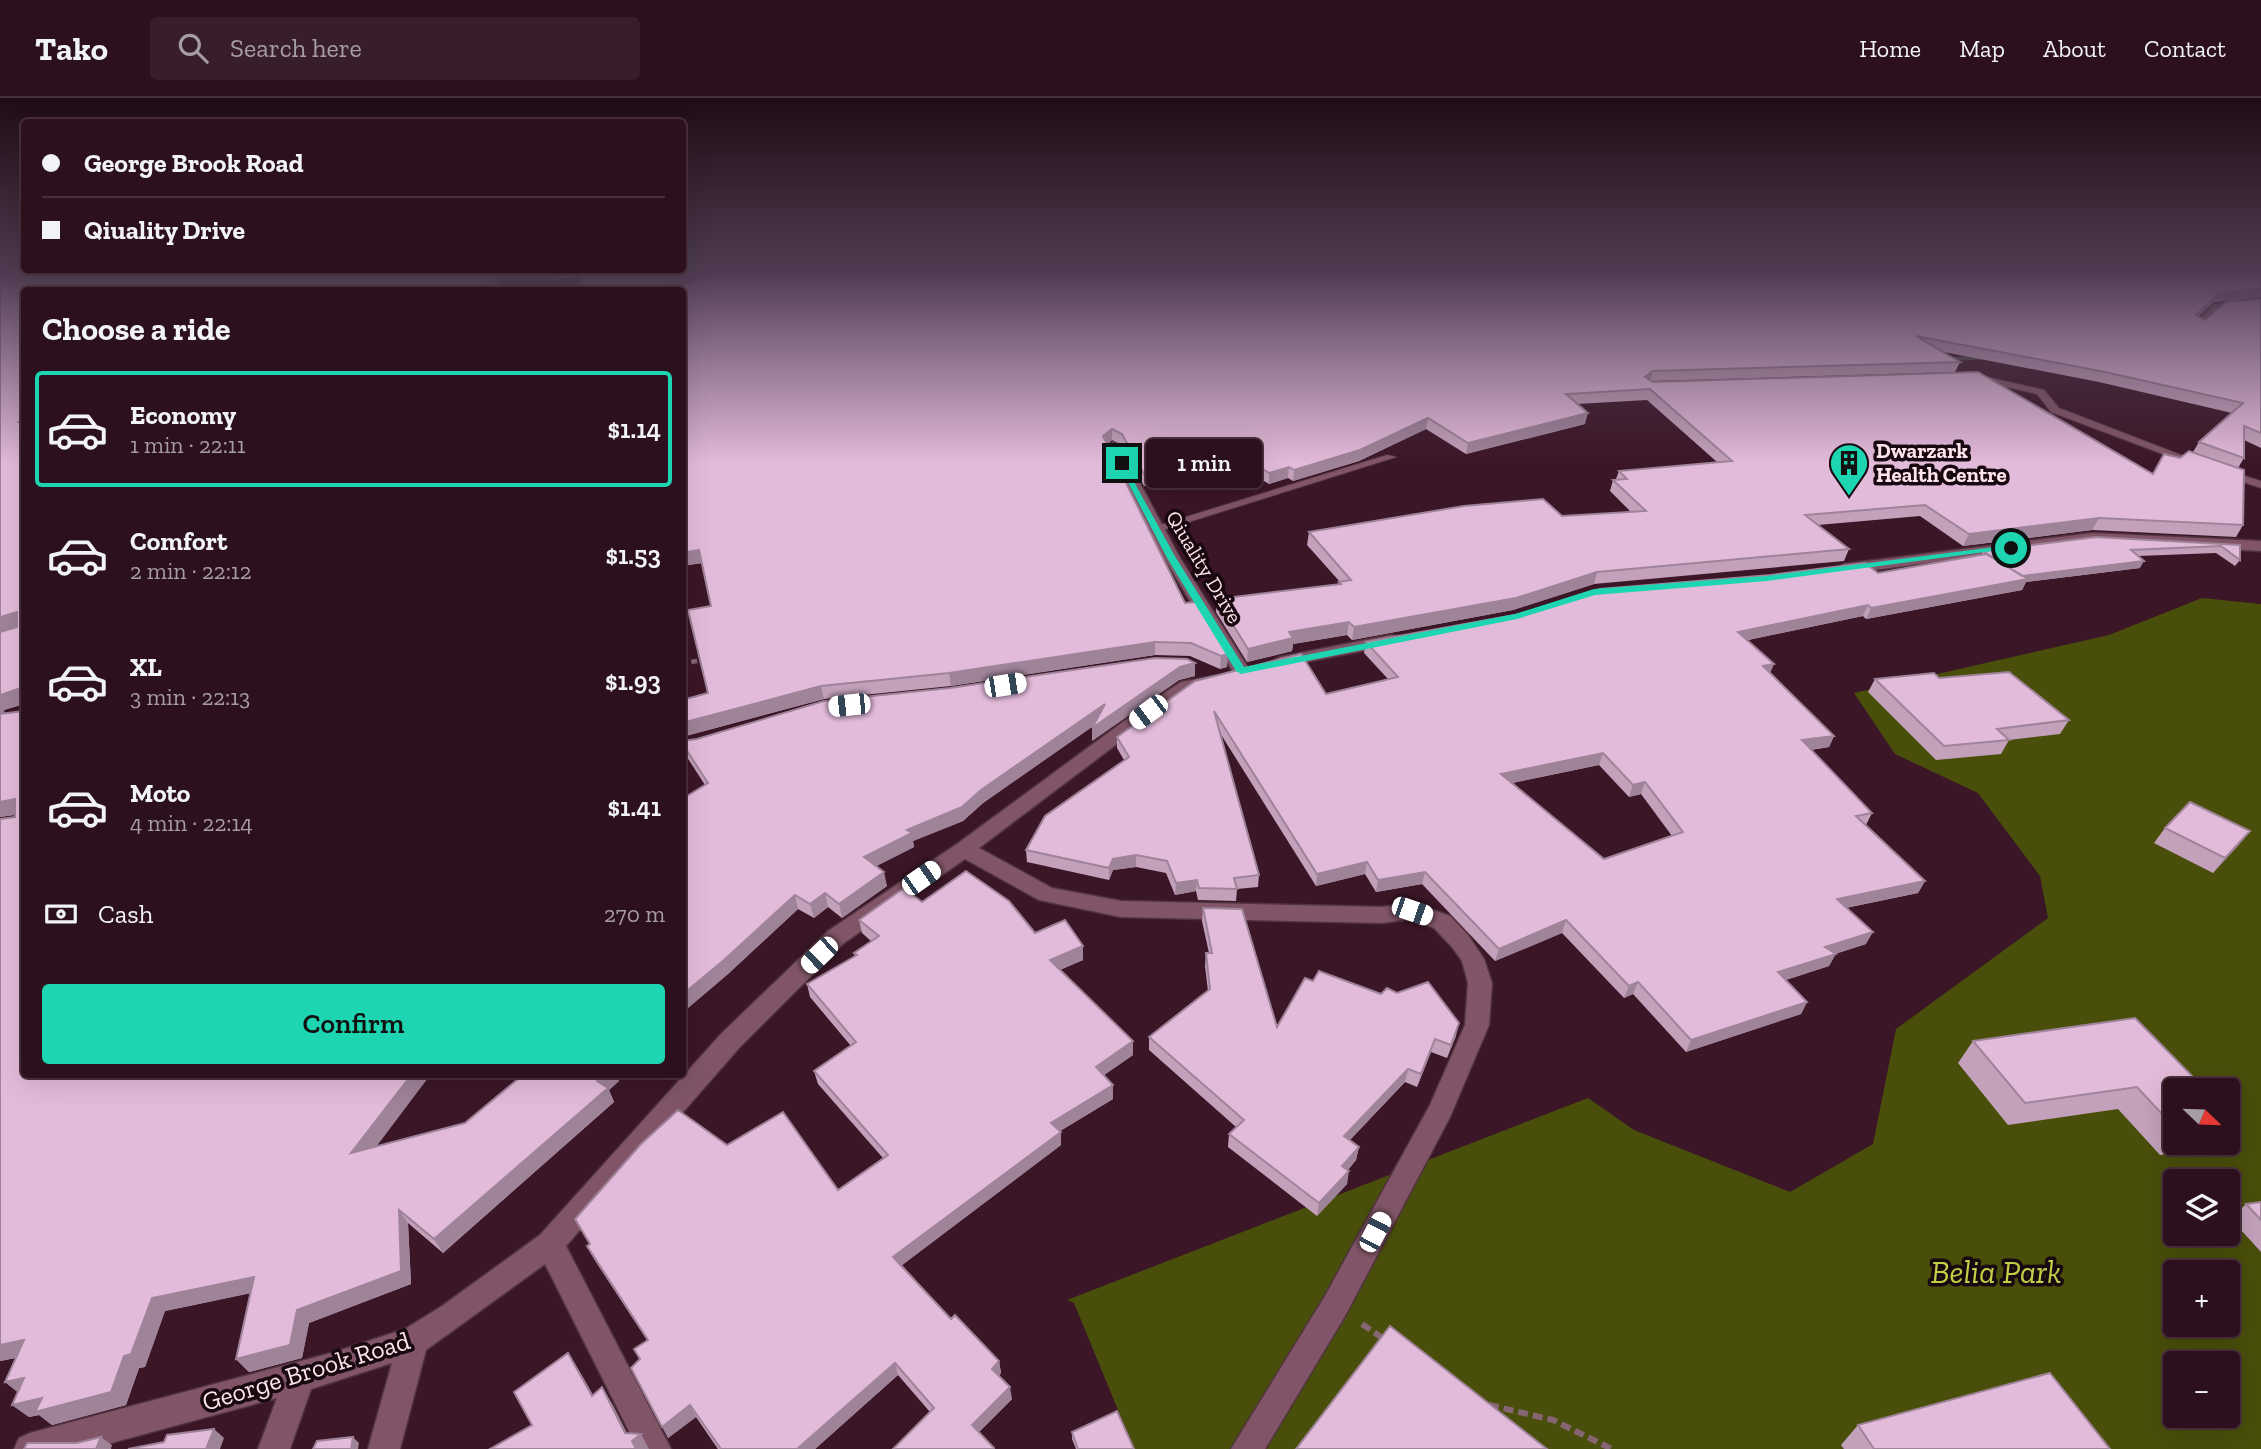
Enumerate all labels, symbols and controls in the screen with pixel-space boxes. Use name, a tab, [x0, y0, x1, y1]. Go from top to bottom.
search box	[150, 17, 640, 80]
text: Tako	[35, 29, 108, 68]
icon: search	[174, 29, 212, 67]
text: Search here	[230, 32, 362, 64]
text: Home	[1859, 34, 1921, 63]
text: Map	[1959, 34, 2005, 63]
text: About	[2043, 34, 2106, 63]
text: Contact	[2144, 34, 2226, 63]
text: George Brook Road	[84, 147, 304, 179]
text: Qiuality Drive	[84, 214, 245, 246]
text: Choose a ride	[42, 310, 230, 348]
icon: car	[46, 398, 109, 461]
text: Economy	[130, 399, 236, 431]
text: $1.14	[608, 413, 661, 445]
text: 1 min · 22:11	[130, 431, 246, 459]
callout: 1 min	[1146, 438, 1262, 488]
place label: Dwarzark Health Centre	[1876, 438, 2007, 487]
building icon: Dwarzark Health Centre	[1828, 442, 1870, 497]
route end	[1106, 447, 1138, 479]
text: 1 min	[1177, 449, 1231, 477]
street label: Qiuality Drive	[1161, 506, 1248, 628]
icon: car	[46, 524, 109, 587]
text: Comfort	[130, 525, 227, 557]
route start	[1995, 532, 2027, 564]
text: $1.53	[605, 539, 661, 571]
text: 2 min · 22:12	[130, 557, 252, 585]
icon: car	[46, 650, 109, 713]
text: XL	[130, 651, 162, 683]
text: $1.93	[605, 665, 661, 697]
car	[983, 671, 1028, 699]
text: 3 min · 22:13	[130, 683, 250, 711]
car	[1125, 691, 1172, 733]
car	[828, 692, 871, 718]
icon: car	[46, 776, 109, 839]
text: Moto	[130, 777, 190, 809]
text: $1.41	[608, 791, 661, 823]
text: 4 min · 22:14	[130, 809, 253, 837]
car	[898, 857, 945, 899]
car	[1389, 894, 1436, 928]
icon: cash	[42, 895, 80, 933]
text: Cash	[98, 898, 153, 930]
text: 270 m	[604, 900, 665, 928]
car	[797, 933, 842, 977]
button: Confirm	[42, 984, 665, 1064]
north arrow	[2163, 1078, 2240, 1155]
map controls	[2163, 1078, 2240, 1428]
button: layers	[2163, 1169, 2240, 1246]
car	[1356, 1209, 1395, 1255]
park label: Belia Park	[1931, 1253, 2061, 1291]
button: +	[2163, 1260, 2240, 1337]
street label: George Brook Road	[198, 1324, 414, 1418]
button: −	[2163, 1351, 2240, 1428]

